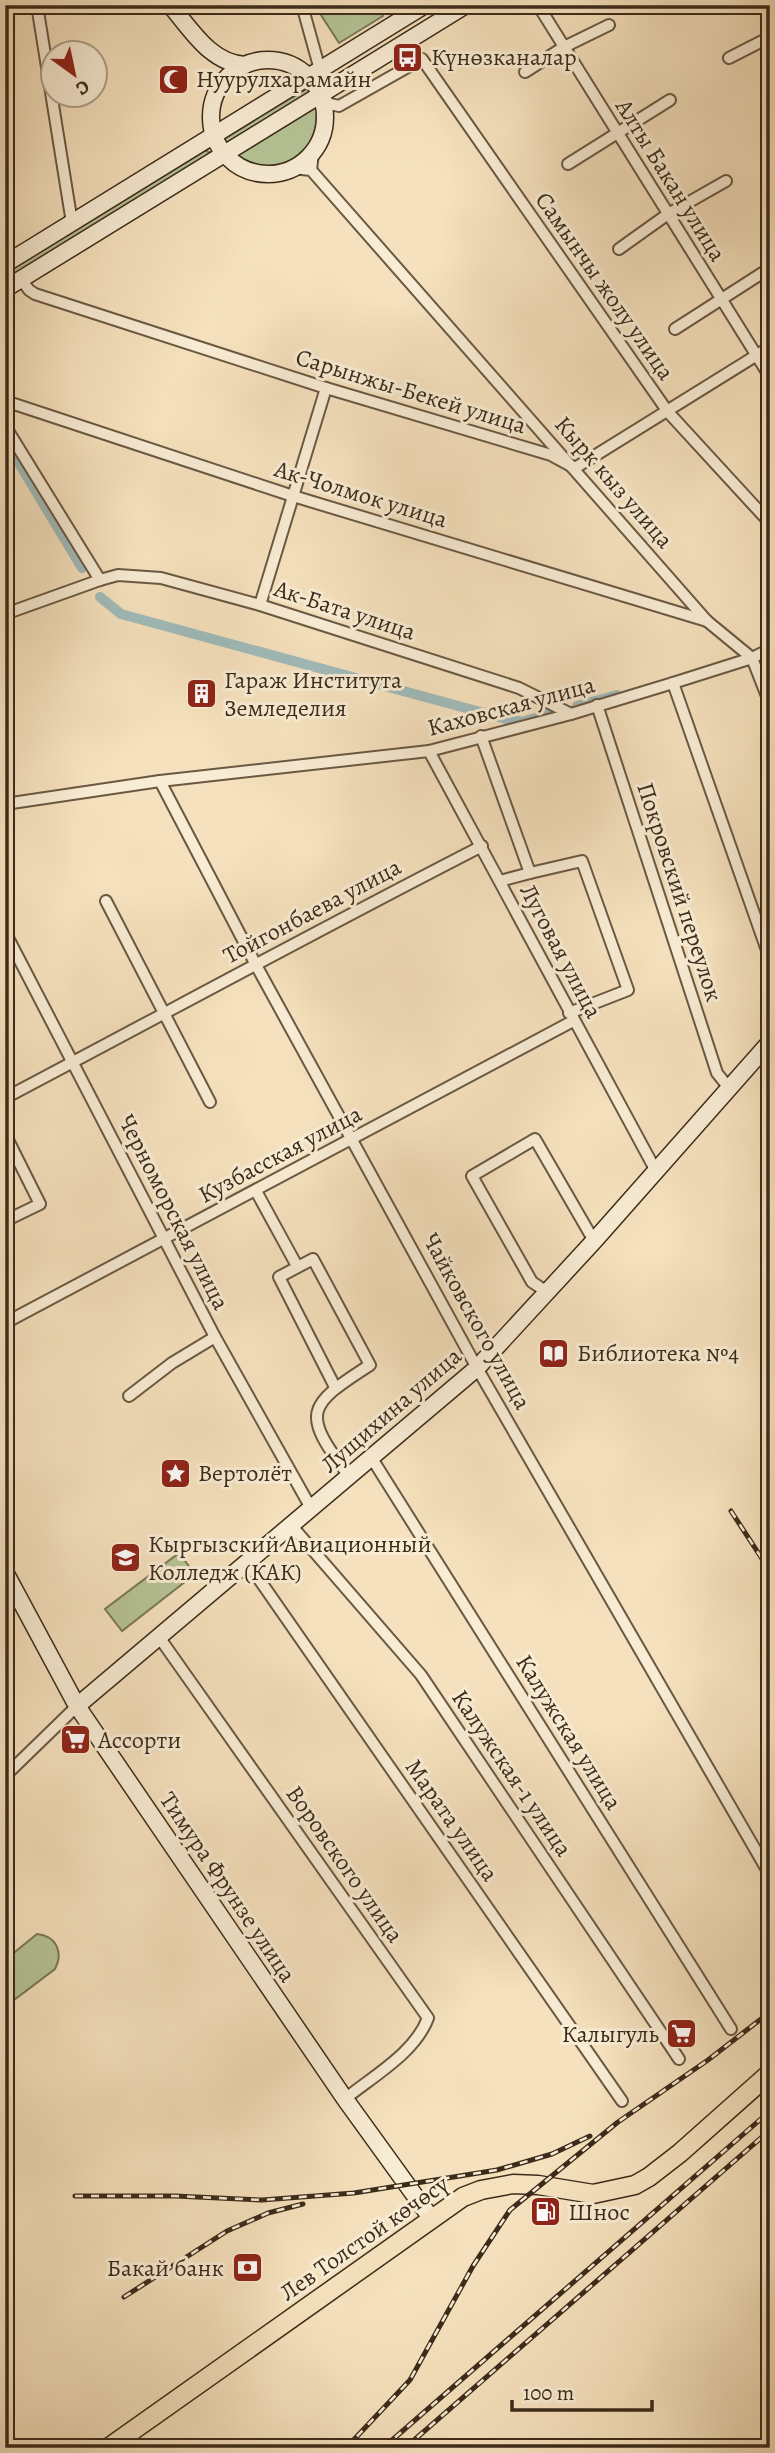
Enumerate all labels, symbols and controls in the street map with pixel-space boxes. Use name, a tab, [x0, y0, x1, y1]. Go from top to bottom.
north arrow	[38, 38, 108, 108]
bus stop icon: Күнөзканалар	[391, 40, 425, 74]
place label: Күнөзканалар	[431, 41, 577, 73]
mosque icon: Нуурулхарамайн	[156, 62, 190, 96]
place label: Нуурулхарамайн	[196, 63, 371, 95]
text: С	[71, 73, 95, 102]
street label: Алты Бакан улица	[608, 92, 734, 267]
street label: Самынчы жолу улица	[528, 186, 682, 386]
street label: Сарынжы-Бекей улица	[292, 341, 530, 441]
street label: Кырк кыз улица	[547, 409, 681, 555]
street label: Ак-Чолмок улица	[270, 452, 451, 535]
street label: Ак-Бата улица	[269, 572, 420, 648]
place label: Гараж Института Земледелия	[224, 664, 402, 724]
street label: Каховская улица	[424, 668, 598, 744]
building icon: Гараж Института Земледелия	[184, 677, 218, 711]
street label: Покровский переулок	[629, 778, 731, 1006]
street label: Тойгонбаева улица	[217, 851, 407, 971]
street label: Луговая улица	[512, 878, 610, 1024]
street label: Кузбасская улица	[193, 1097, 367, 1211]
street label: Черноморская улица	[111, 1109, 237, 1315]
street label: Чайковского улица	[415, 1227, 539, 1415]
library icon: Библиотека №4	[537, 1336, 571, 1370]
place label: Библиотека №4	[577, 1337, 739, 1369]
street label: Лущихина улица	[314, 1340, 468, 1480]
place icon: Вертолёт	[158, 1456, 192, 1490]
place label: Вертолёт	[198, 1457, 292, 1489]
place label: Кыргызский Авиационный Колледж (КАК)	[148, 1528, 432, 1588]
school or university icon: Кыргызский Авиационный Колледж (КАК)	[108, 1541, 142, 1575]
street label: Калужская улица	[508, 1648, 630, 1816]
street label: Калужская-1 улица	[444, 1683, 580, 1863]
supermarket icon: Ассорти	[58, 1723, 92, 1757]
place label: Ассорти	[97, 1724, 181, 1756]
street label: Марата улица	[398, 1752, 506, 1888]
street label: Воровского улица	[279, 1779, 411, 1949]
street label: Тимура Фрунзе улица	[152, 1786, 304, 1988]
supermarket icon: Калыгуль	[665, 2017, 699, 2051]
place label: Калыгуль	[562, 2018, 660, 2050]
street label: Лев Толстой көчөсү	[273, 2168, 455, 2308]
fuel station icon: Шнос	[528, 2195, 562, 2229]
place label: Шнос	[568, 2196, 630, 2228]
bank icon: Бакай банк	[230, 2251, 264, 2285]
place label: Бакай банк	[107, 2252, 224, 2284]
scale bar	[512, 2369, 652, 2413]
text: 100 m	[523, 2379, 574, 2407]

